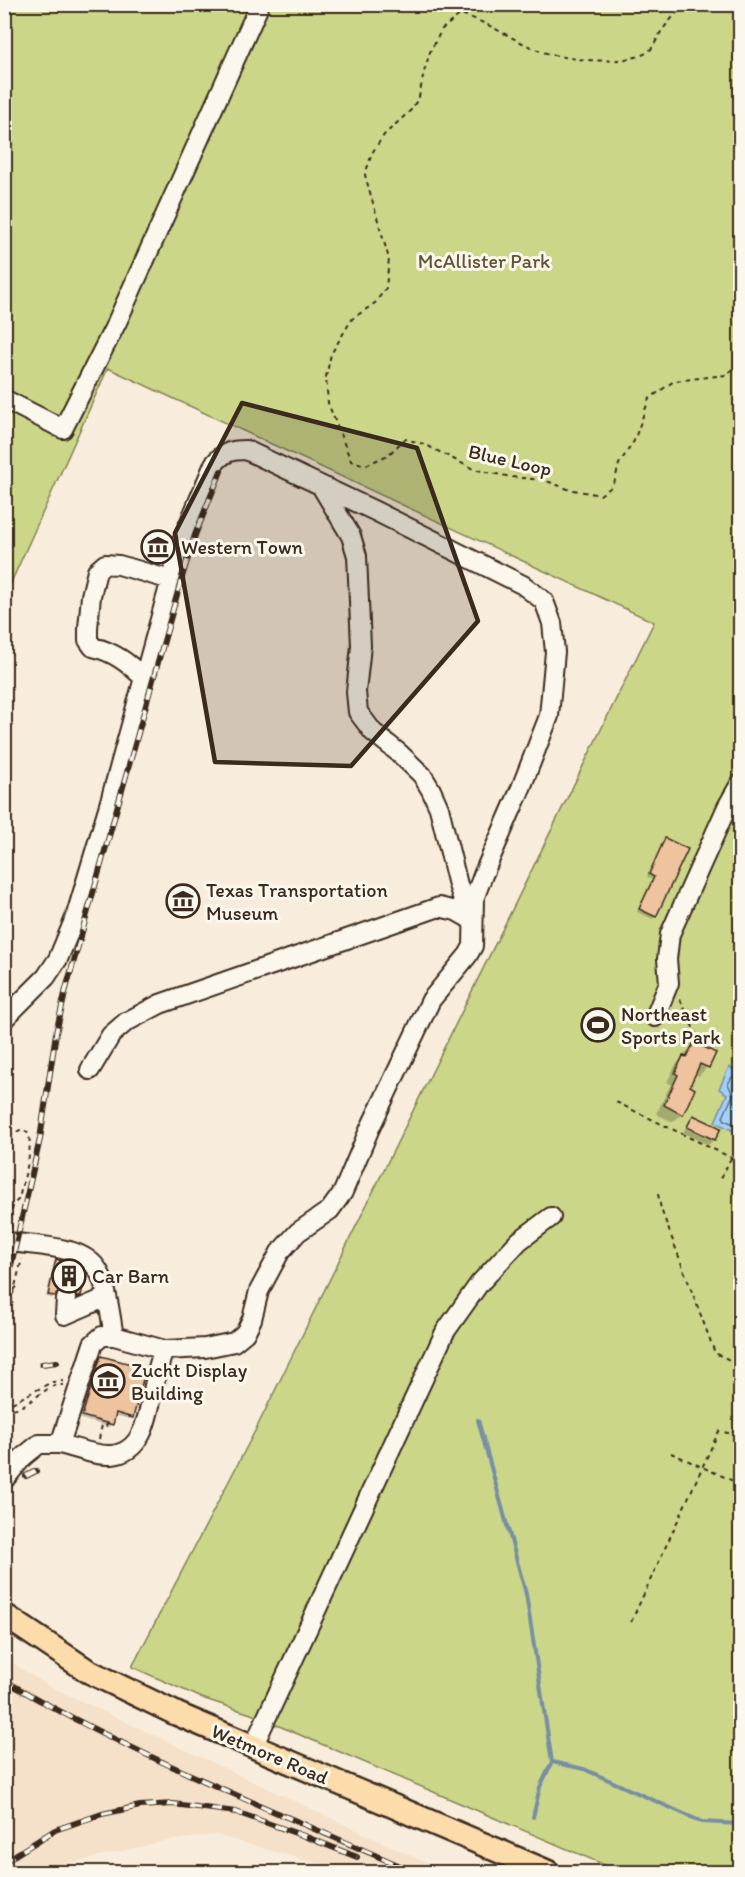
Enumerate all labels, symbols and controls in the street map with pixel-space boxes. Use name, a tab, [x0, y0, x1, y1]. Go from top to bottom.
park label: McAllister Park	[418, 249, 550, 273]
street label: Blue Loop	[466, 439, 554, 481]
museum icon: Western Town	[140, 529, 176, 565]
place label: Western Town	[181, 535, 303, 559]
place label: Texas Transportation Museum	[206, 878, 388, 925]
museum icon: Texas Transportation Museum	[165, 883, 201, 919]
place label: Northeast Sports Park	[621, 1002, 721, 1049]
sports icon: Northeast Sports Park	[580, 1007, 616, 1043]
building icon: Car Barn	[51, 1258, 87, 1294]
place label: Car Barn	[92, 1264, 169, 1288]
place label: Zucht Display Building	[131, 1358, 248, 1405]
museum icon: Zucht Display Building	[90, 1363, 126, 1399]
street label: Wetmore Road	[208, 1719, 332, 1789]

